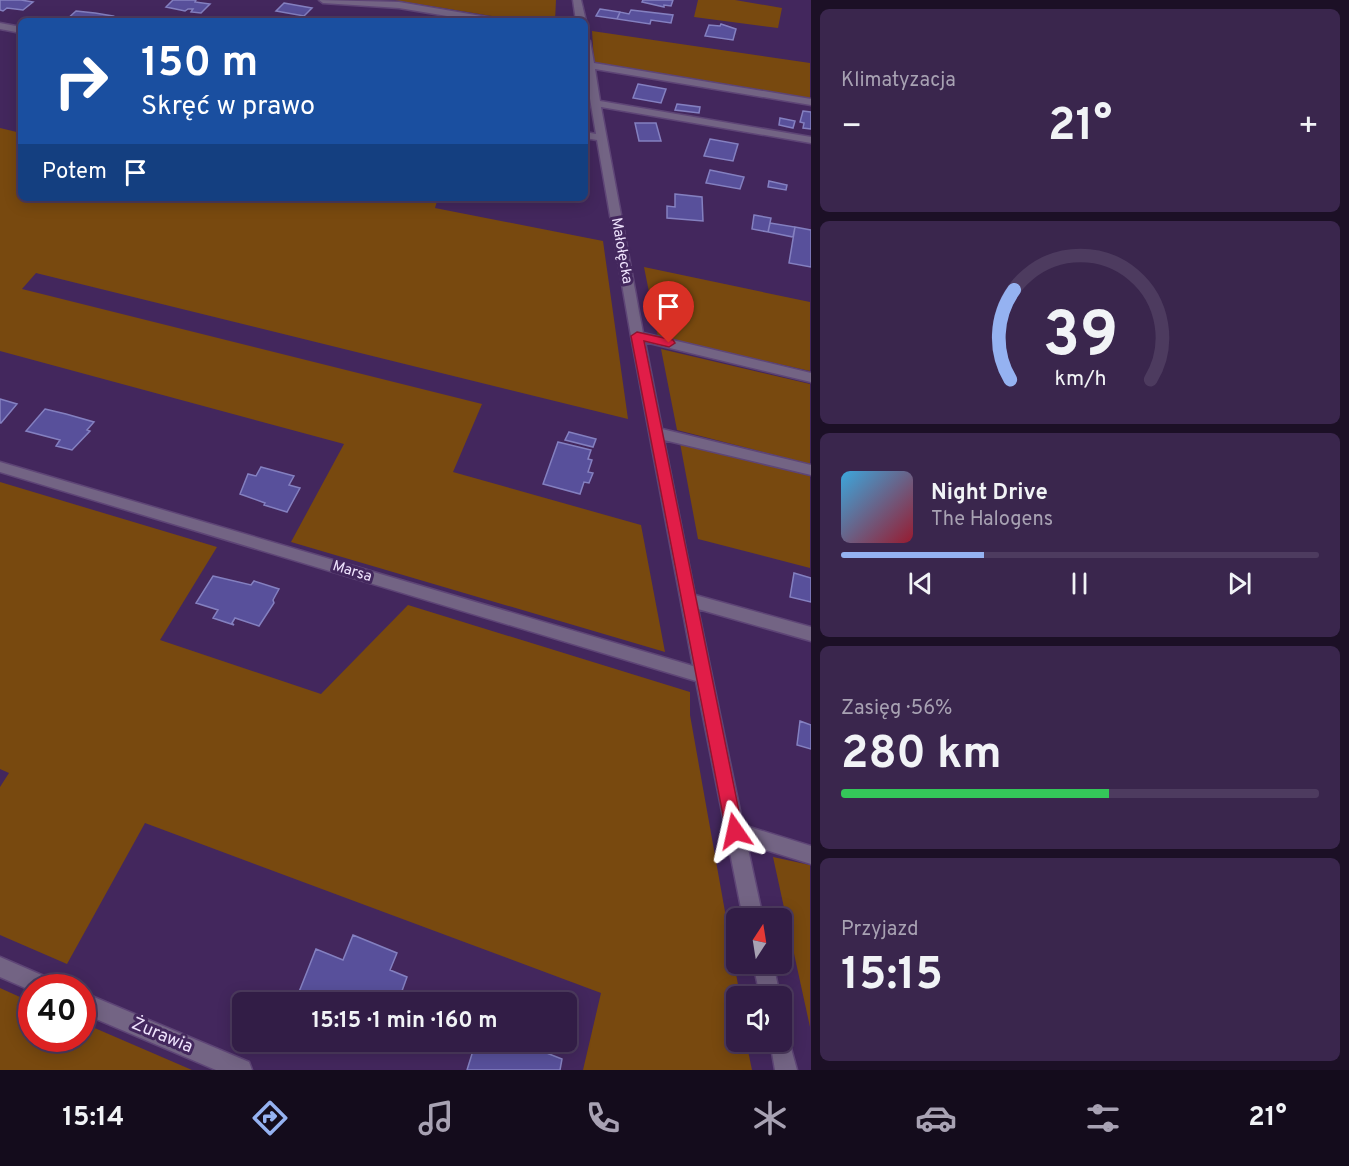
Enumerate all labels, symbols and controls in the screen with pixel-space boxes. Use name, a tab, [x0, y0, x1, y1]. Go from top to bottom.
text: 150 m	[141, 38, 258, 91]
icon: right	[42, 42, 120, 120]
text: Klimatyzacja	[841, 68, 956, 94]
text: Skręć w prawo	[141, 90, 315, 124]
text: 21°	[1048, 99, 1112, 156]
text: −	[841, 107, 862, 149]
text: +	[1298, 107, 1319, 149]
icon: arrive	[119, 156, 152, 189]
text: Potem	[42, 159, 107, 186]
street label: Małołęcka	[606, 216, 636, 286]
pin	[643, 281, 694, 343]
icon: arrive	[652, 290, 685, 323]
text: 39	[1042, 299, 1118, 378]
text: km/h	[1054, 366, 1106, 393]
text: Night Drive	[931, 480, 1048, 507]
text: The Halogens	[931, 507, 1053, 533]
street label: Marsa	[330, 557, 374, 587]
icon: previous	[904, 567, 937, 600]
icon: pause	[1063, 567, 1096, 600]
icon: next	[1223, 567, 1256, 600]
text: Zasięg · 56%	[841, 696, 953, 722]
text: 280 km	[841, 727, 1002, 784]
position arrow	[703, 799, 767, 863]
north arrow	[726, 908, 792, 974]
map controls	[726, 908, 792, 1052]
text: Przyjazd	[841, 917, 918, 943]
text: 15:15	[841, 948, 943, 1005]
speed limit sign: 40	[18, 974, 96, 1052]
button: sound	[726, 986, 792, 1052]
text: 15:15 · 1 min · 160 m	[311, 1008, 498, 1035]
street label: Żurawia	[128, 1011, 197, 1059]
icon: directions	[249, 1097, 291, 1139]
icon: music	[415, 1097, 457, 1139]
icon: phone	[582, 1097, 624, 1139]
icon: climate	[749, 1097, 791, 1139]
icon: car	[915, 1097, 957, 1139]
icon: filters	[1082, 1097, 1124, 1139]
text: 15:14	[62, 1101, 124, 1135]
text: 21°	[1248, 1101, 1287, 1135]

